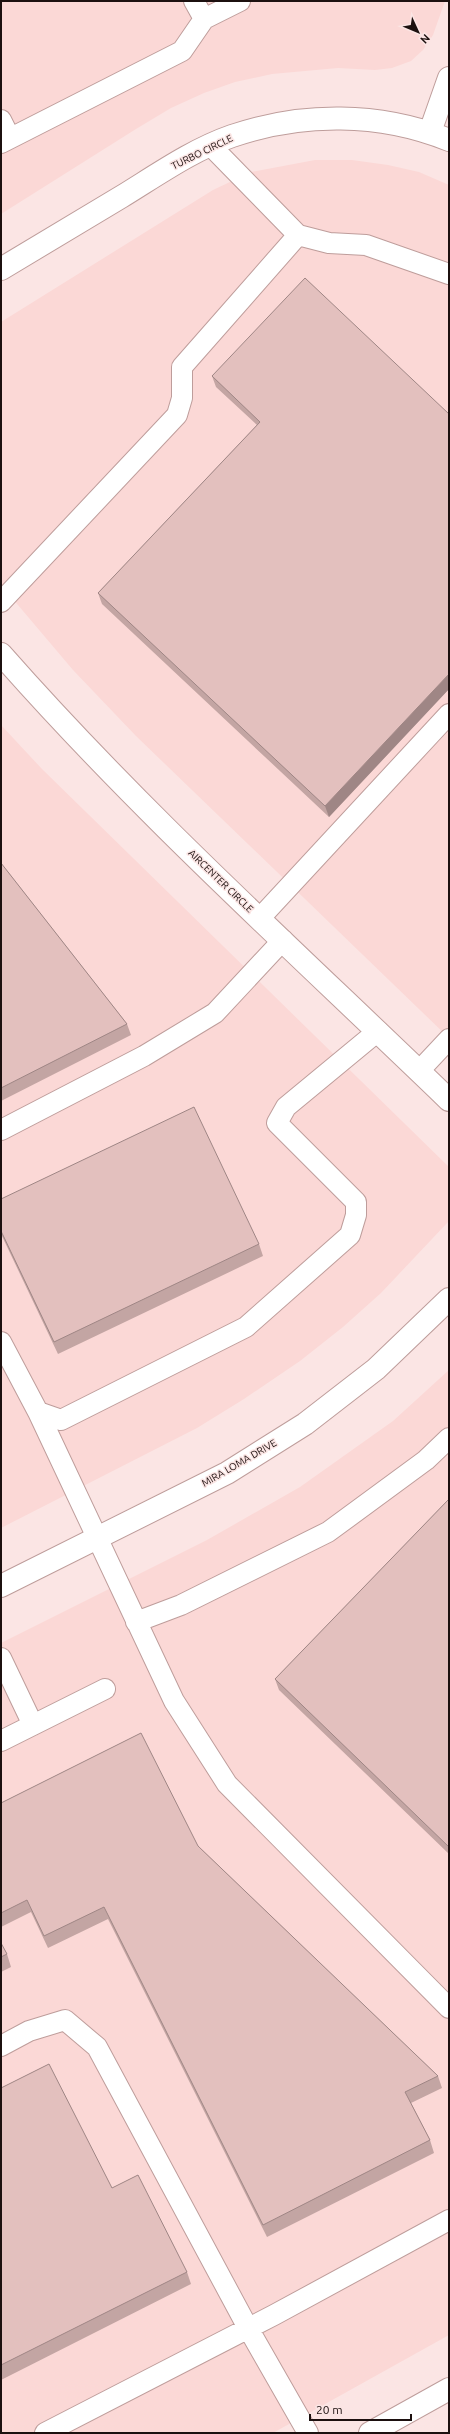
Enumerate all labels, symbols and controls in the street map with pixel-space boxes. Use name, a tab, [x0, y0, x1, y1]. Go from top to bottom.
north arrow	[398, 12, 438, 52]
text: N	[418, 32, 432, 46]
street label: TURBO CIRCLE	[170, 132, 235, 172]
street label: AIRCENTER CIRCLE	[186, 847, 256, 915]
street label: MIRA LOMA DRIVE	[200, 1437, 279, 1489]
scale bar	[310, 2396, 411, 2422]
text: 20 m	[316, 2403, 343, 2416]

